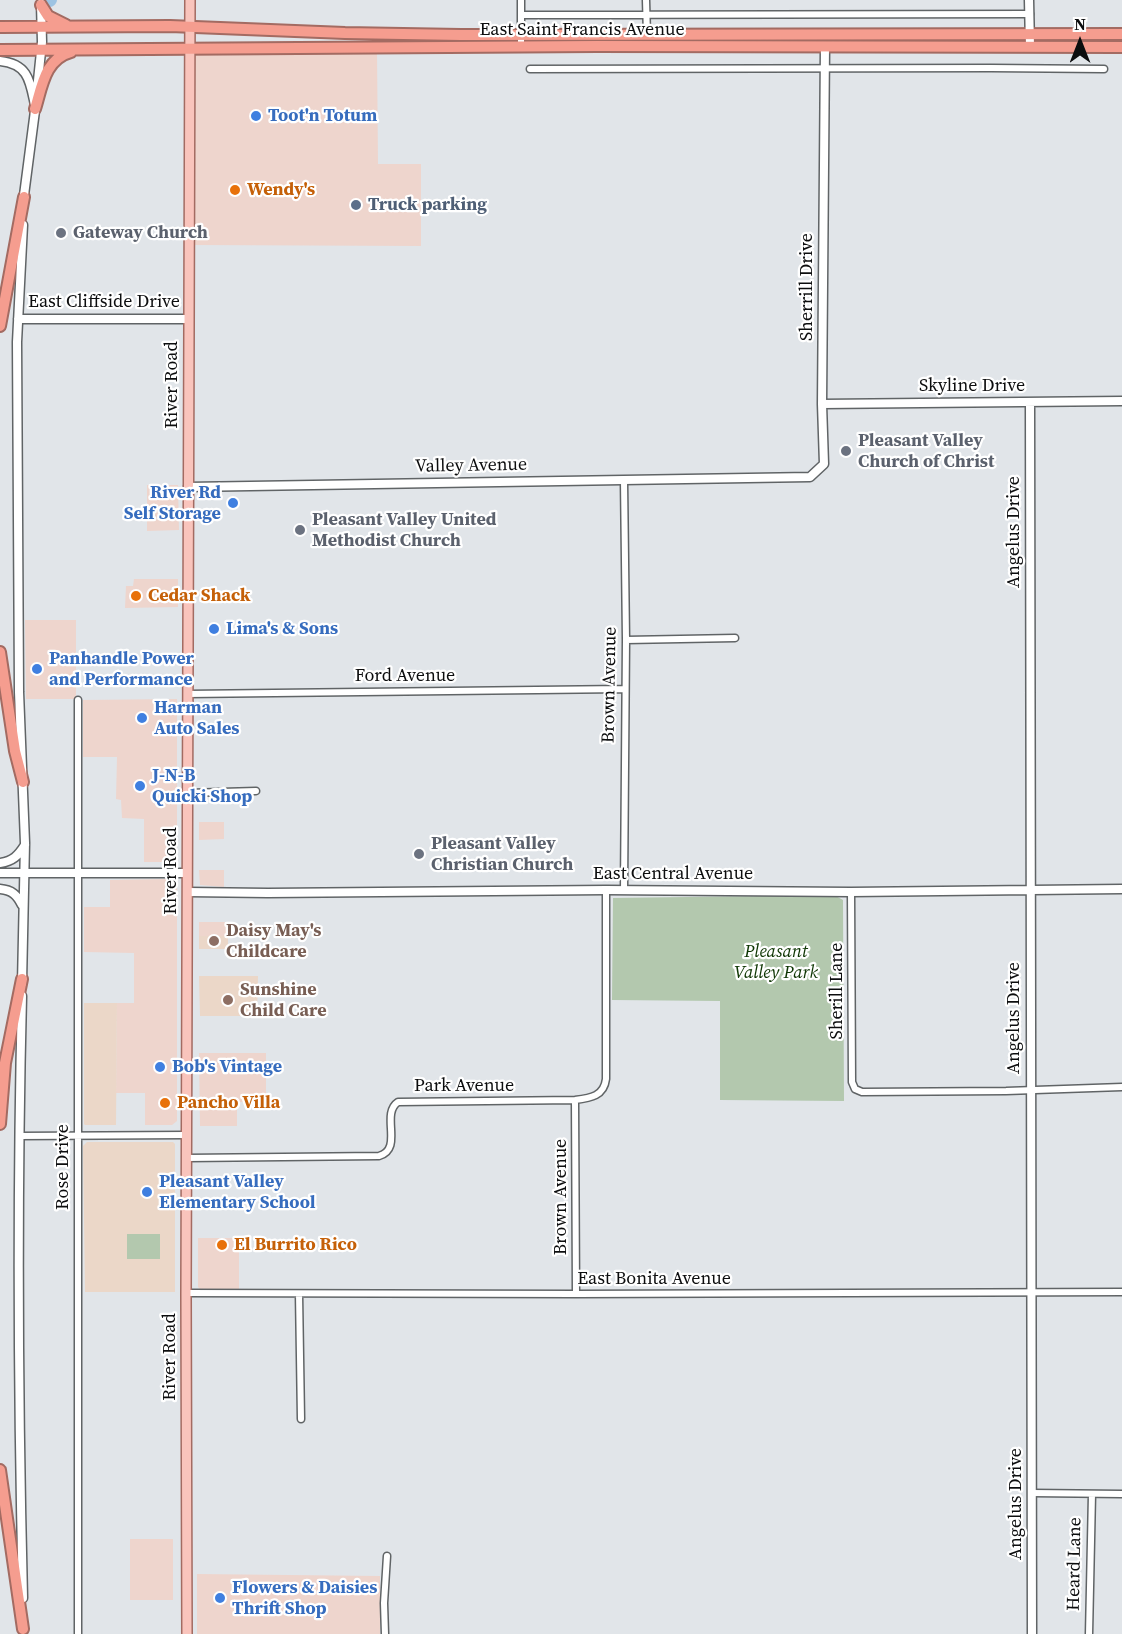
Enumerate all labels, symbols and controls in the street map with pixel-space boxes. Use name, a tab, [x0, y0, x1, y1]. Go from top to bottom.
north arrow	[1050, 12, 1110, 72]
text: N	[1074, 13, 1086, 35]
street label: East Saint Francis Avenue	[479, 19, 685, 41]
place label: Toot'n Totum	[268, 105, 377, 127]
marker: Toot'n Totum	[249, 109, 263, 123]
place label: Wendy's	[247, 179, 315, 201]
marker: Wendy's	[228, 183, 242, 197]
place label: Truck parking	[368, 194, 487, 216]
marker: Truck parking	[349, 198, 363, 212]
place label: Gateway Church	[73, 222, 208, 244]
marker: Gateway Church	[54, 226, 68, 240]
street label: Sherrill Drive	[796, 233, 818, 341]
street label: East Cliffside Drive	[28, 291, 180, 313]
street label: River Road	[161, 341, 183, 429]
street label: Skyline Drive	[919, 375, 1025, 397]
place label: Pleasant Valley Church of Christ	[858, 430, 994, 472]
marker: Pleasant Valley Church of Christ	[839, 444, 853, 458]
street label: Valley Avenue	[415, 454, 527, 478]
street label: Angelus Drive	[1003, 476, 1025, 588]
place label: River Rd Self Storage	[124, 482, 221, 524]
marker: River Rd Self Storage	[226, 496, 240, 510]
place label: Pleasant Valley United Methodist Church	[312, 509, 497, 552]
marker: Pleasant Valley United Methodist Church	[293, 523, 307, 537]
place label: Cedar Shack	[148, 585, 251, 607]
marker: Cedar Shack	[129, 589, 143, 603]
place label: Lima's & Sons	[226, 618, 338, 640]
marker: Lima's & Sons	[207, 622, 221, 636]
street label: Brown Avenue	[598, 627, 622, 743]
place label: Panhandle Power and Performance	[49, 648, 194, 690]
marker: Panhandle Power and Performance	[30, 662, 44, 676]
street label: Ford Avenue	[355, 665, 455, 687]
place label: Harman Auto Sales	[154, 697, 240, 740]
marker: Harman Auto Sales	[135, 711, 149, 725]
place label: J-N-B Quicki Shop	[152, 765, 252, 808]
marker: J-N-B Quicki Shop	[133, 779, 147, 793]
street label: River Road	[160, 827, 182, 915]
place label: Pleasant Valley Christian Church	[431, 833, 573, 876]
marker: Pleasant Valley Christian Church	[412, 847, 426, 861]
street label: East Central Avenue	[593, 863, 753, 885]
place label: Daisy May's Childcare	[226, 920, 321, 962]
marker: Daisy May's Childcare	[207, 934, 221, 948]
park label: Pleasant Valley Park	[734, 941, 818, 984]
street label: Sherill Lane	[826, 943, 848, 1039]
street label: Angelus Drive	[1003, 962, 1025, 1074]
place label: Sunshine Child Care	[240, 979, 327, 1022]
marker: Sunshine Child Care	[221, 993, 235, 1007]
place label: Bob's Vintage	[172, 1056, 282, 1078]
marker: Bob's Vintage	[153, 1060, 167, 1074]
street label: Park Avenue	[414, 1075, 514, 1097]
place label: Pancho Villa	[177, 1092, 280, 1114]
marker: Pancho Villa	[158, 1096, 172, 1110]
street label: Rose Drive	[52, 1124, 74, 1210]
street label: Brown Avenue	[550, 1139, 572, 1255]
place label: Pleasant Valley Elementary School	[159, 1171, 316, 1214]
marker: Pleasant Valley Elementary School	[140, 1185, 154, 1199]
place label: El Burrito Rico	[234, 1234, 357, 1256]
marker: El Burrito Rico	[215, 1238, 229, 1252]
street label: East Bonita Avenue	[577, 1268, 731, 1290]
street label: River Road	[159, 1313, 181, 1401]
street label: Angelus Drive	[1005, 1448, 1027, 1560]
street label: Heard Lane	[1063, 1517, 1087, 1611]
place label: Flowers & Daisies Thrift Shop	[232, 1577, 377, 1620]
marker: Flowers & Daisies Thrift Shop	[213, 1591, 227, 1605]

